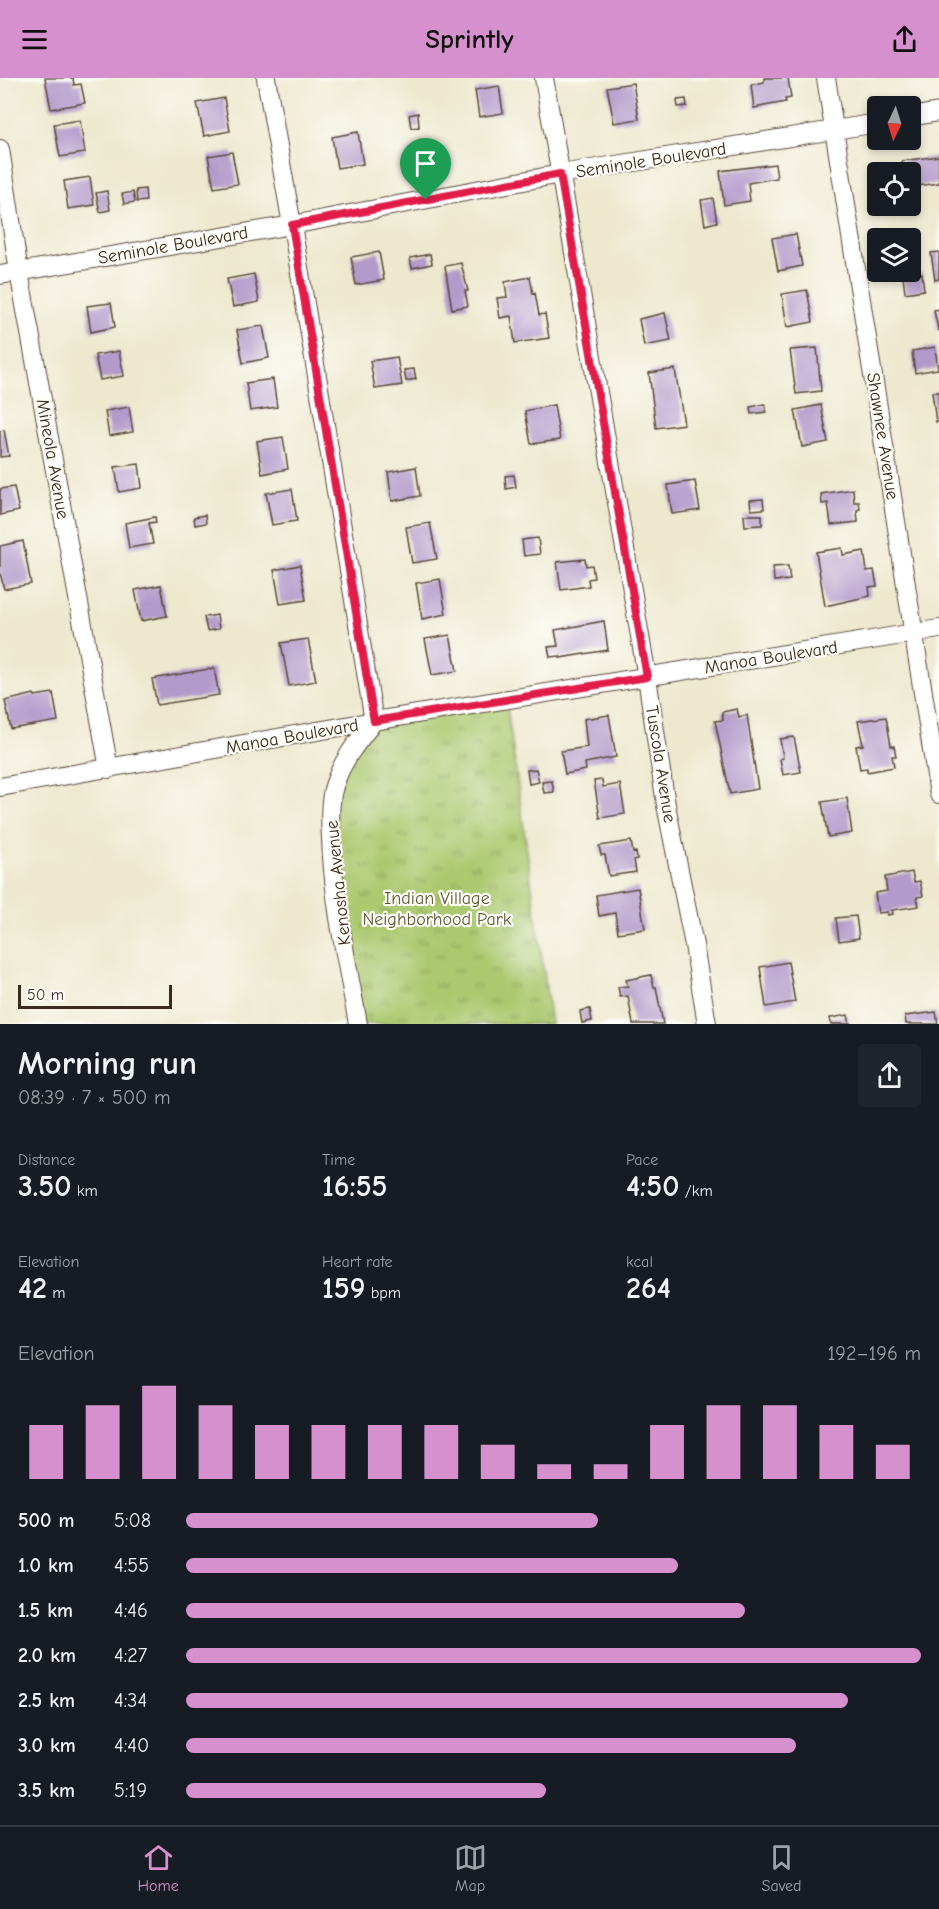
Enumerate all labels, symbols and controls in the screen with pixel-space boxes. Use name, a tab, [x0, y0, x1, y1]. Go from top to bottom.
icon: menu	[18, 23, 51, 56]
icon: share	[888, 23, 921, 56]
text: Sprintly	[425, 24, 514, 55]
north arrow	[867, 96, 921, 150]
map controls	[867, 96, 921, 282]
pin	[400, 138, 451, 200]
street label: Seminole Boulevard	[574, 138, 728, 183]
icon: arrive	[409, 147, 442, 180]
button: locate	[867, 162, 921, 216]
street label: Seminole Boulevard	[97, 222, 250, 269]
button: layers	[867, 228, 921, 282]
street label: Shawnee Avenue	[862, 371, 903, 501]
street label: Mineola Avenue	[32, 397, 73, 521]
street label: Manoa Boulevard	[703, 637, 839, 678]
street label: Tuscola Avenue	[641, 704, 680, 824]
street label: Manoa Boulevard	[224, 714, 360, 759]
street label: Kenosha Avenue	[321, 819, 356, 947]
park label: Indian Village Neighborhood Park	[362, 888, 512, 930]
scale bar	[18, 982, 172, 1010]
text: 50 m	[27, 986, 64, 1004]
text: Morning run	[18, 1044, 197, 1082]
button: share	[858, 1044, 921, 1107]
text: 08:39 · 7 × 500 m	[18, 1086, 170, 1109]
text: Distance	[18, 1151, 75, 1169]
text: Time	[322, 1151, 355, 1169]
text: Pace	[626, 1151, 658, 1169]
text: 3.50	[18, 1169, 71, 1204]
text: 16:55	[322, 1169, 388, 1204]
text: 4:50	[626, 1169, 679, 1204]
text: km	[71, 1182, 98, 1200]
text: /km	[679, 1182, 713, 1200]
text: Elevation	[18, 1253, 79, 1271]
text: Heart rate	[322, 1253, 393, 1271]
text: kcal	[626, 1253, 653, 1271]
text: 42	[18, 1271, 47, 1306]
text: 159	[322, 1271, 365, 1306]
text: 264	[626, 1271, 671, 1306]
text: m	[47, 1284, 66, 1302]
text: bpm	[365, 1284, 401, 1302]
text: Elevation	[18, 1342, 95, 1365]
text: 192–196 m	[827, 1342, 921, 1365]
text: 500 m	[18, 1509, 75, 1532]
text: 5:08	[114, 1509, 151, 1532]
text: 1.0 km	[18, 1554, 74, 1577]
text: 4:55	[114, 1554, 149, 1577]
text: 1.5 km	[18, 1599, 73, 1622]
text: 4:46	[114, 1599, 148, 1622]
text: 2.0 km	[18, 1644, 76, 1667]
text: 4:27	[114, 1644, 147, 1667]
text: 2.5 km	[18, 1689, 75, 1712]
text: 4:34	[114, 1689, 147, 1712]
text: 3.0 km	[18, 1734, 76, 1757]
text: 4:40	[114, 1734, 149, 1757]
text: 3.5 km	[18, 1779, 75, 1802]
text: 5:19	[114, 1779, 147, 1802]
tab: Home	[137, 1841, 179, 1895]
tab: Map	[454, 1841, 487, 1895]
tab: Saved	[762, 1841, 802, 1895]

